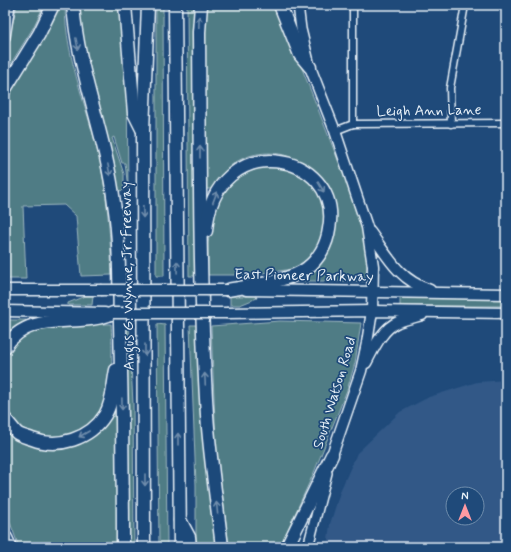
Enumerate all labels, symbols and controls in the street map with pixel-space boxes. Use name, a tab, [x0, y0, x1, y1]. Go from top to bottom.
one-way arrow	[196, 16, 203, 29]
one-way arrow	[74, 37, 82, 50]
street label: Leigh Ann Lane	[376, 100, 482, 122]
one-way arrow	[196, 146, 204, 159]
one-way arrow	[105, 163, 113, 176]
street label: Angus G. Wynne, Jr. Freeway	[116, 181, 141, 371]
one-way arrow	[317, 181, 325, 193]
one-way arrow	[211, 191, 219, 203]
one-way arrow	[139, 205, 147, 218]
one-way arrow	[173, 261, 181, 274]
street label: East Pioneer Parkway	[234, 265, 374, 287]
street label: South Watson Road	[308, 334, 362, 452]
one-way arrow	[141, 343, 149, 356]
one-way arrow	[202, 373, 209, 386]
one-way arrow	[118, 397, 126, 410]
one-way arrow	[78, 431, 90, 439]
one-way arrow	[174, 433, 182, 446]
one-way arrow	[141, 473, 149, 486]
north arrow	[445, 486, 485, 526]
text: N	[461, 490, 469, 504]
one-way arrow	[214, 502, 221, 515]

